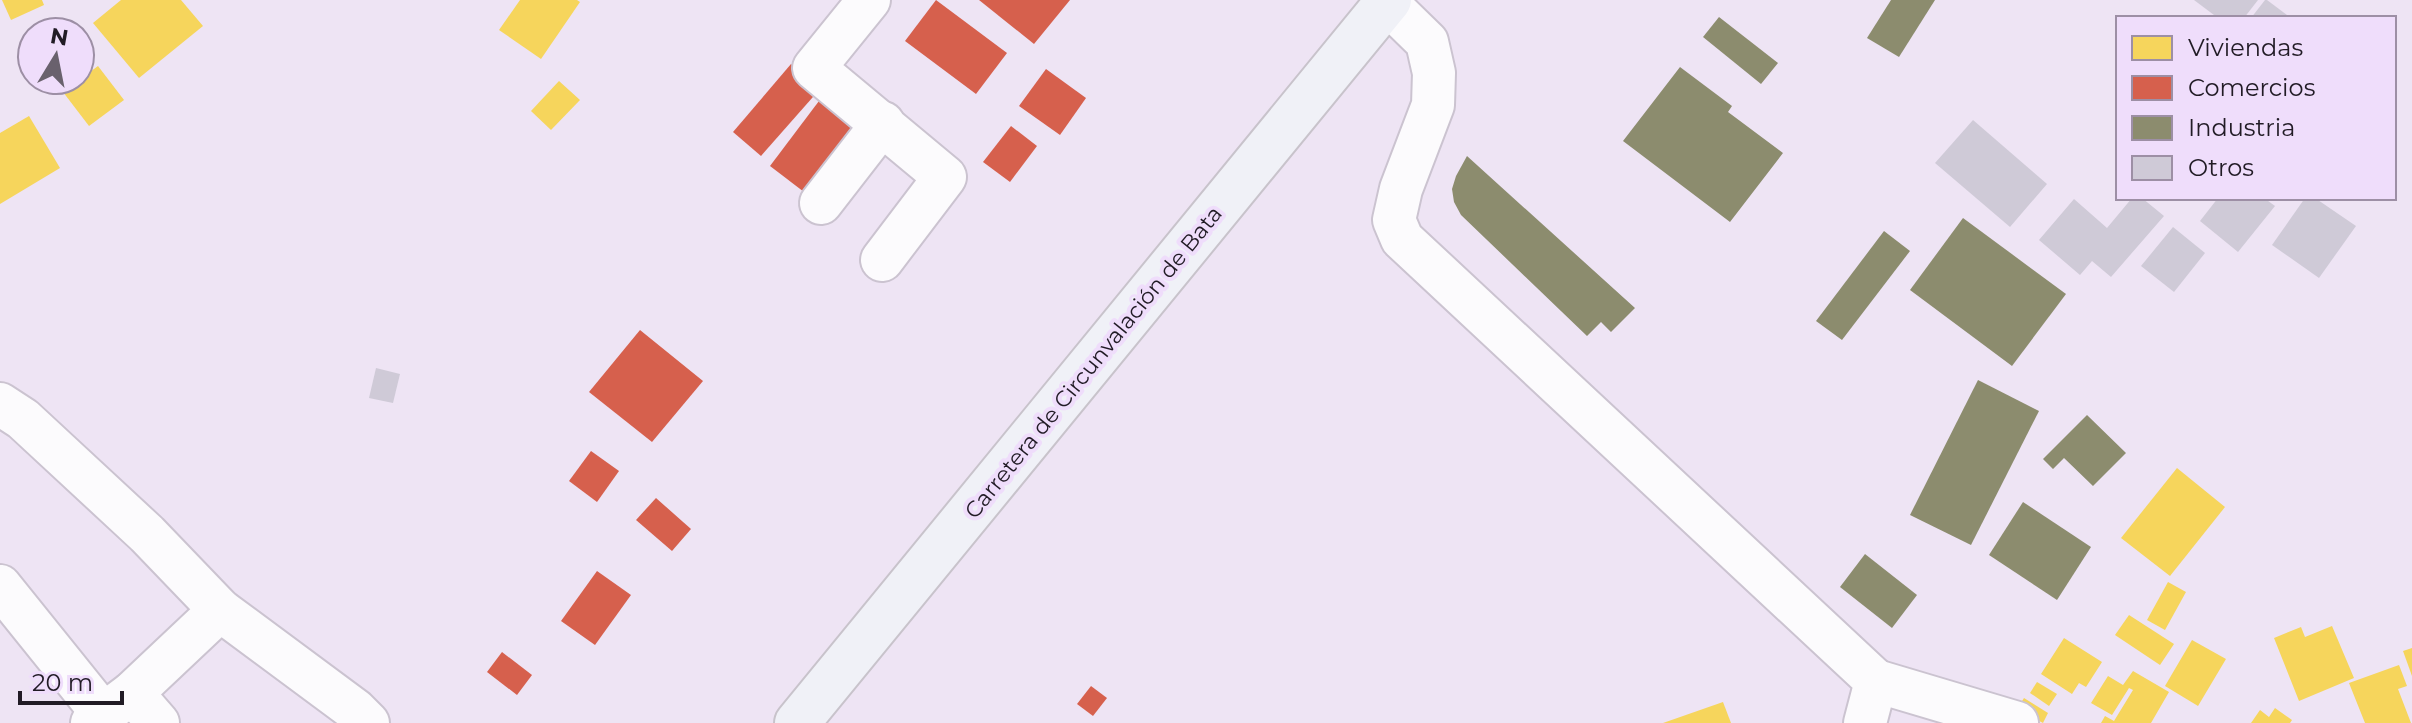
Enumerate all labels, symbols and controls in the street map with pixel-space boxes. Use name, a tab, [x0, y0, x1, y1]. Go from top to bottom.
north arrow	[16, 16, 96, 96]
legend	[2116, 16, 2396, 200]
text: N	[48, 22, 70, 52]
text: Viviendas	[2188, 33, 2303, 62]
text: Comercios	[2188, 73, 2315, 102]
text: Industria	[2188, 113, 2295, 142]
text: Otros	[2188, 153, 2254, 182]
street label: Carretera de Circunvalación de Bata	[959, 201, 1228, 524]
scale bar	[20, 655, 122, 705]
text: 20 m	[32, 668, 93, 697]

